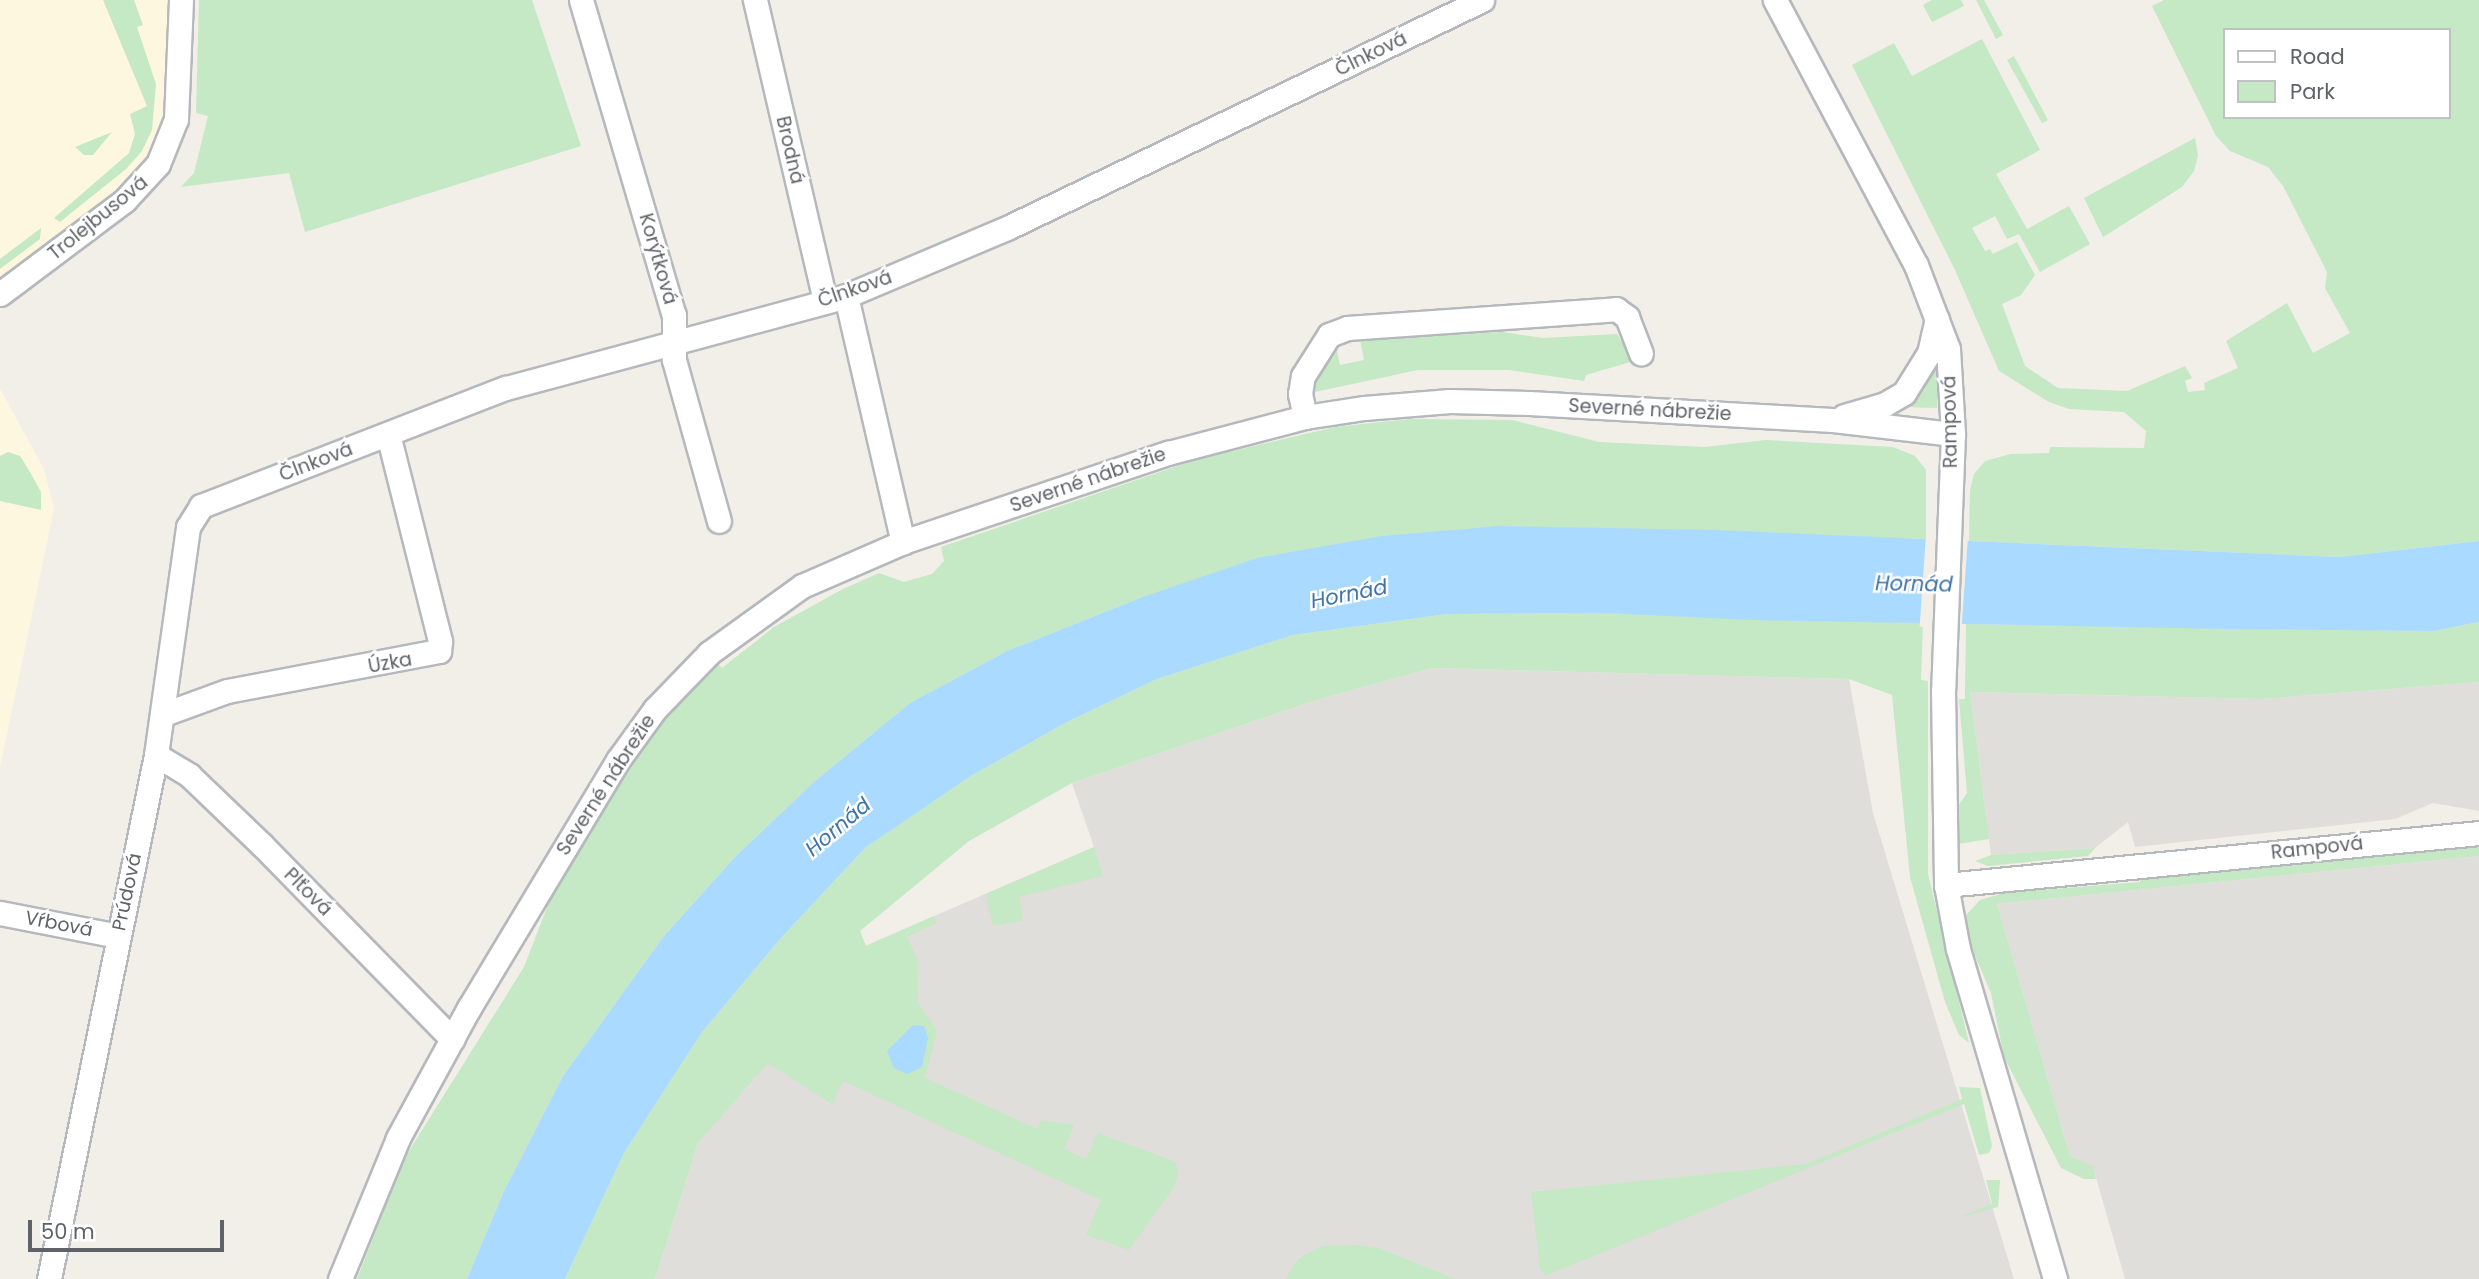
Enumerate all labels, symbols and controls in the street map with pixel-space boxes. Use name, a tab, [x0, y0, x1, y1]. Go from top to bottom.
street label: Člnková	[1331, 27, 1411, 81]
legend	[2224, 28, 2451, 119]
text: Road	[2290, 42, 2345, 71]
text: Park	[2290, 77, 2335, 106]
street label: Brodná	[771, 114, 809, 186]
street label: Trolejbusová	[44, 171, 152, 265]
street label: Korýtková	[634, 211, 682, 307]
street label: Člnková	[815, 266, 895, 312]
street label: Rampová	[1938, 376, 1962, 468]
street label: Severné nábrežie	[1568, 394, 1732, 426]
street label: Člnková	[276, 438, 356, 486]
street label: Severné nábrežie	[1007, 443, 1169, 517]
water label: Hornád	[1875, 571, 1953, 597]
water label: Hornád	[1309, 574, 1389, 614]
street label: Úzka	[366, 648, 414, 678]
street label: Severné nábrežie	[552, 710, 660, 860]
water label: Hornád	[800, 792, 876, 862]
street label: Rampová	[2270, 832, 2364, 864]
street label: Prúdová	[108, 851, 146, 933]
street label: Plťová	[279, 863, 337, 921]
street label: Vŕbová	[23, 906, 95, 942]
scale bar	[32, 1206, 228, 1250]
text: 50 m	[41, 1217, 95, 1246]

